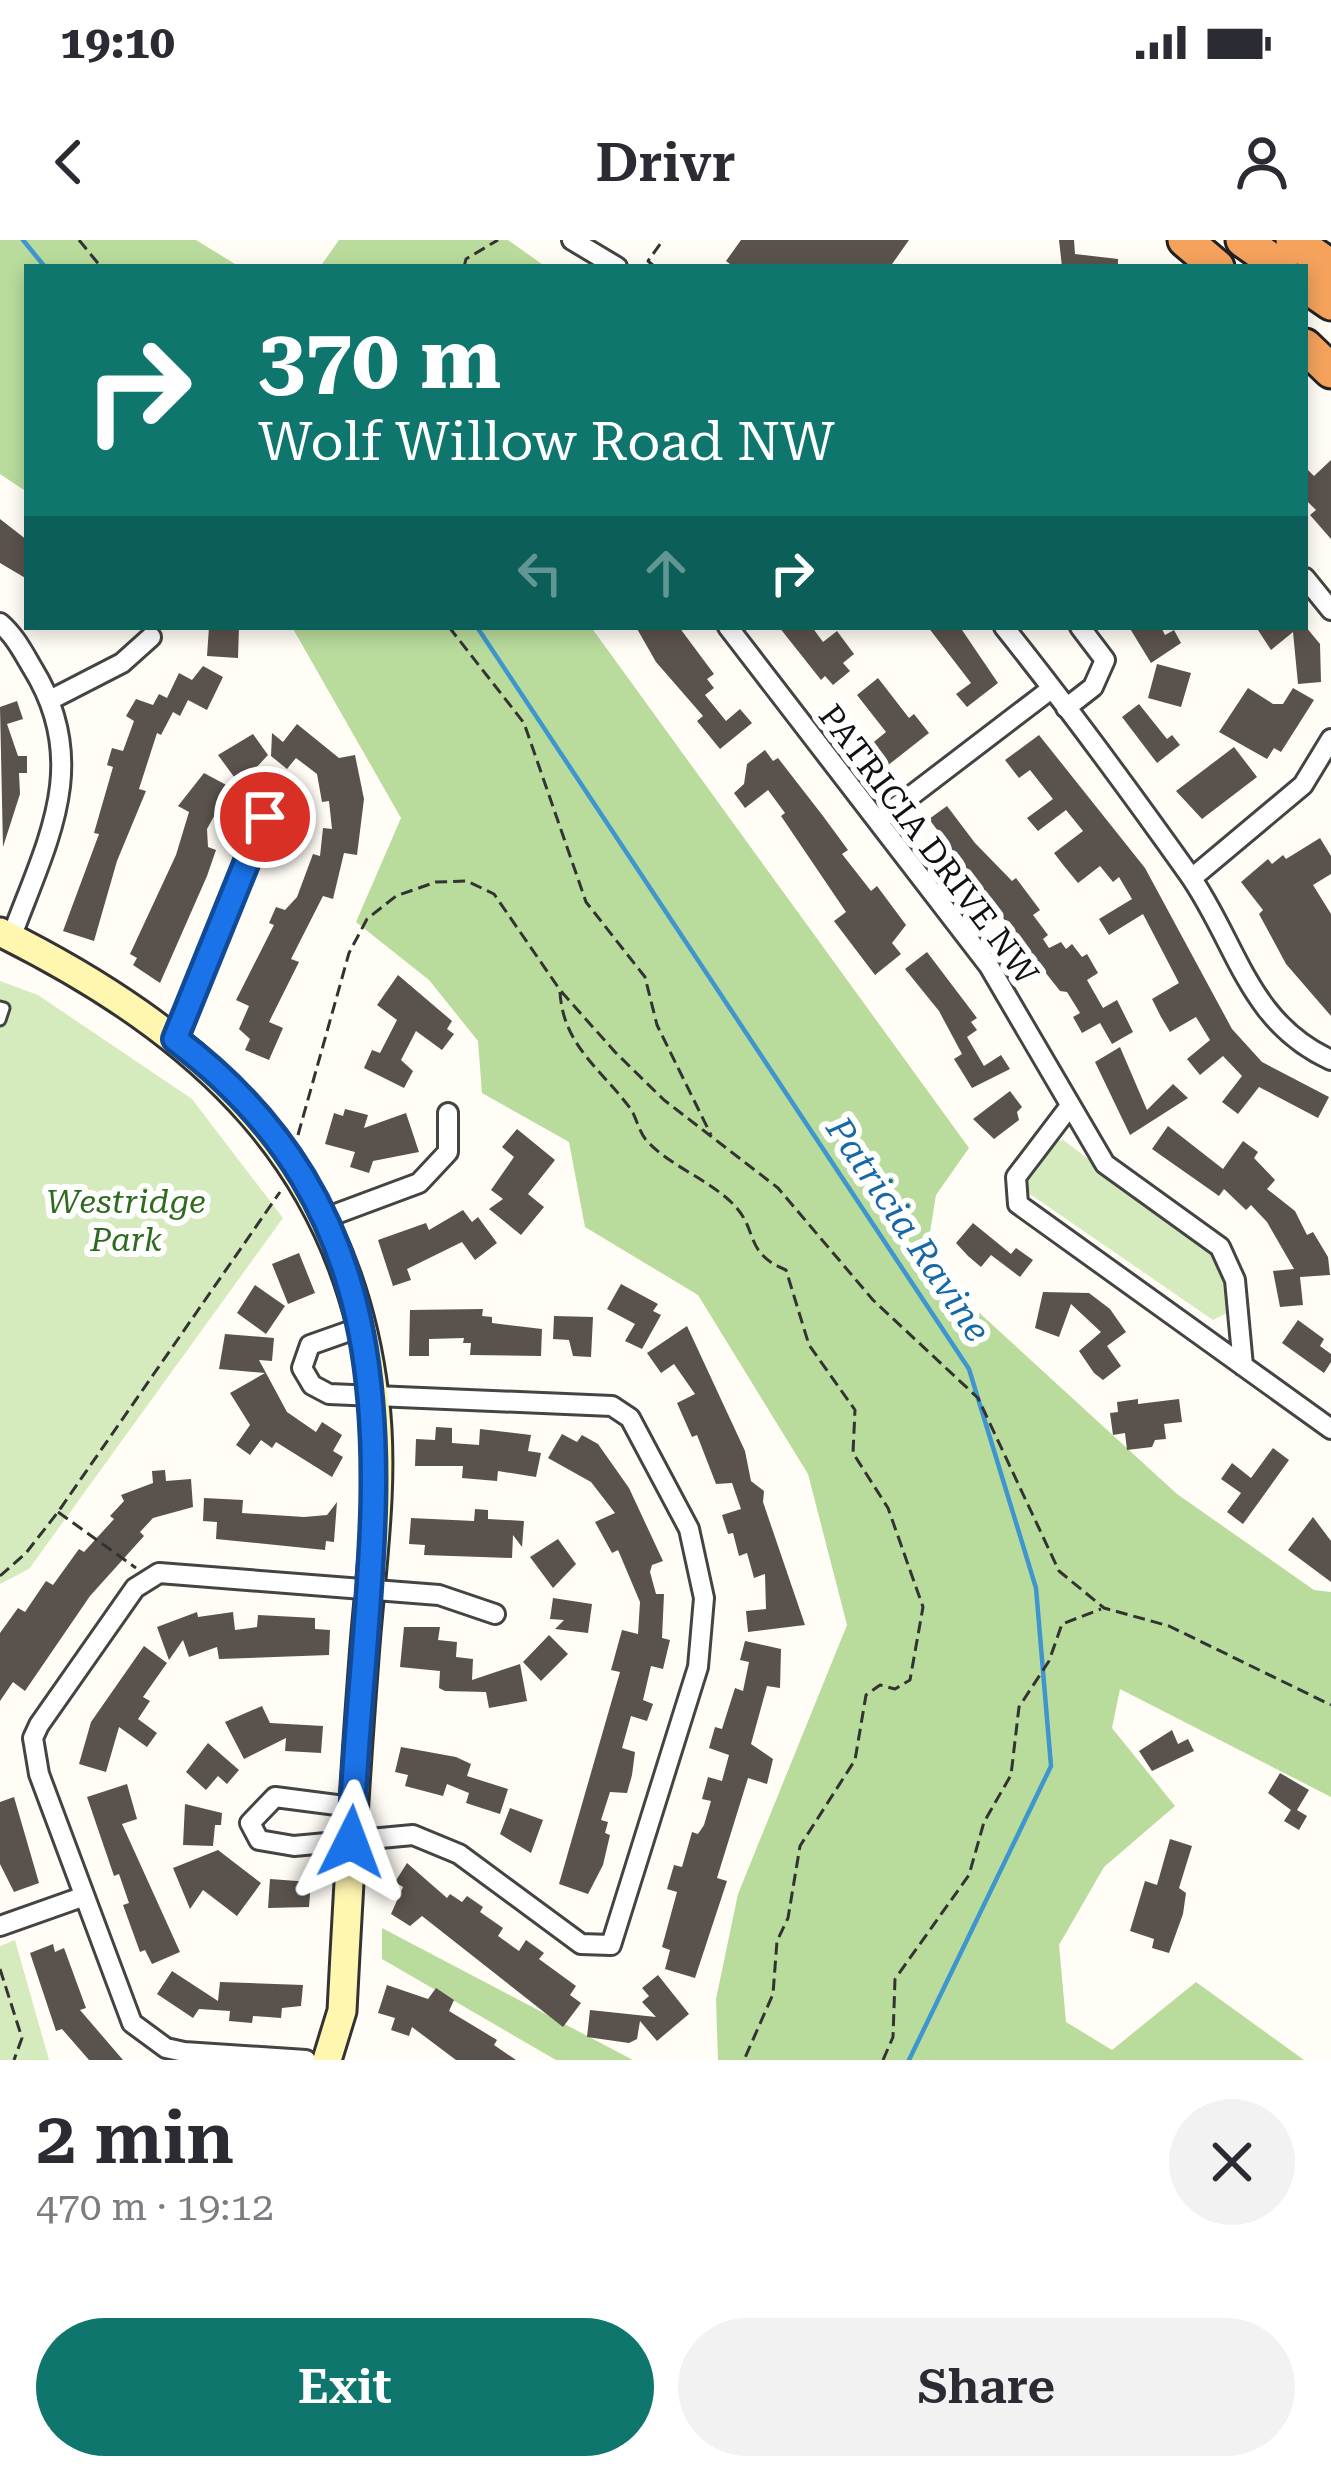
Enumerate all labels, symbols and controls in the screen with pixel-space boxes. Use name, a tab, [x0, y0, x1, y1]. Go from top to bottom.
text: 19:10	[60, 16, 175, 69]
icon: back	[36, 129, 102, 195]
icon: person	[1229, 129, 1295, 195]
text: Drivr	[596, 131, 735, 194]
text: 370 m	[258, 310, 501, 408]
icon: right	[60, 312, 216, 468]
text: Wolf Willow Road NW	[258, 410, 835, 473]
icon: left	[507, 540, 573, 606]
icon: ahead	[633, 540, 699, 606]
icon: right	[759, 540, 825, 606]
street label: PATRICIA DRIVE NW	[811, 697, 1047, 992]
pin	[214, 766, 316, 868]
icon: arrive	[232, 784, 298, 850]
water label: Patricia Ravine	[817, 1109, 999, 1350]
park label: Westridge Park	[46, 1182, 206, 1259]
position arrow	[288, 1779, 414, 1905]
text: 2 min	[36, 2096, 234, 2181]
button: close	[1169, 2099, 1295, 2225]
text: 470 m · 19:12	[36, 2184, 274, 2230]
button: Exit	[36, 2318, 654, 2456]
button: Share	[678, 2318, 1295, 2456]

